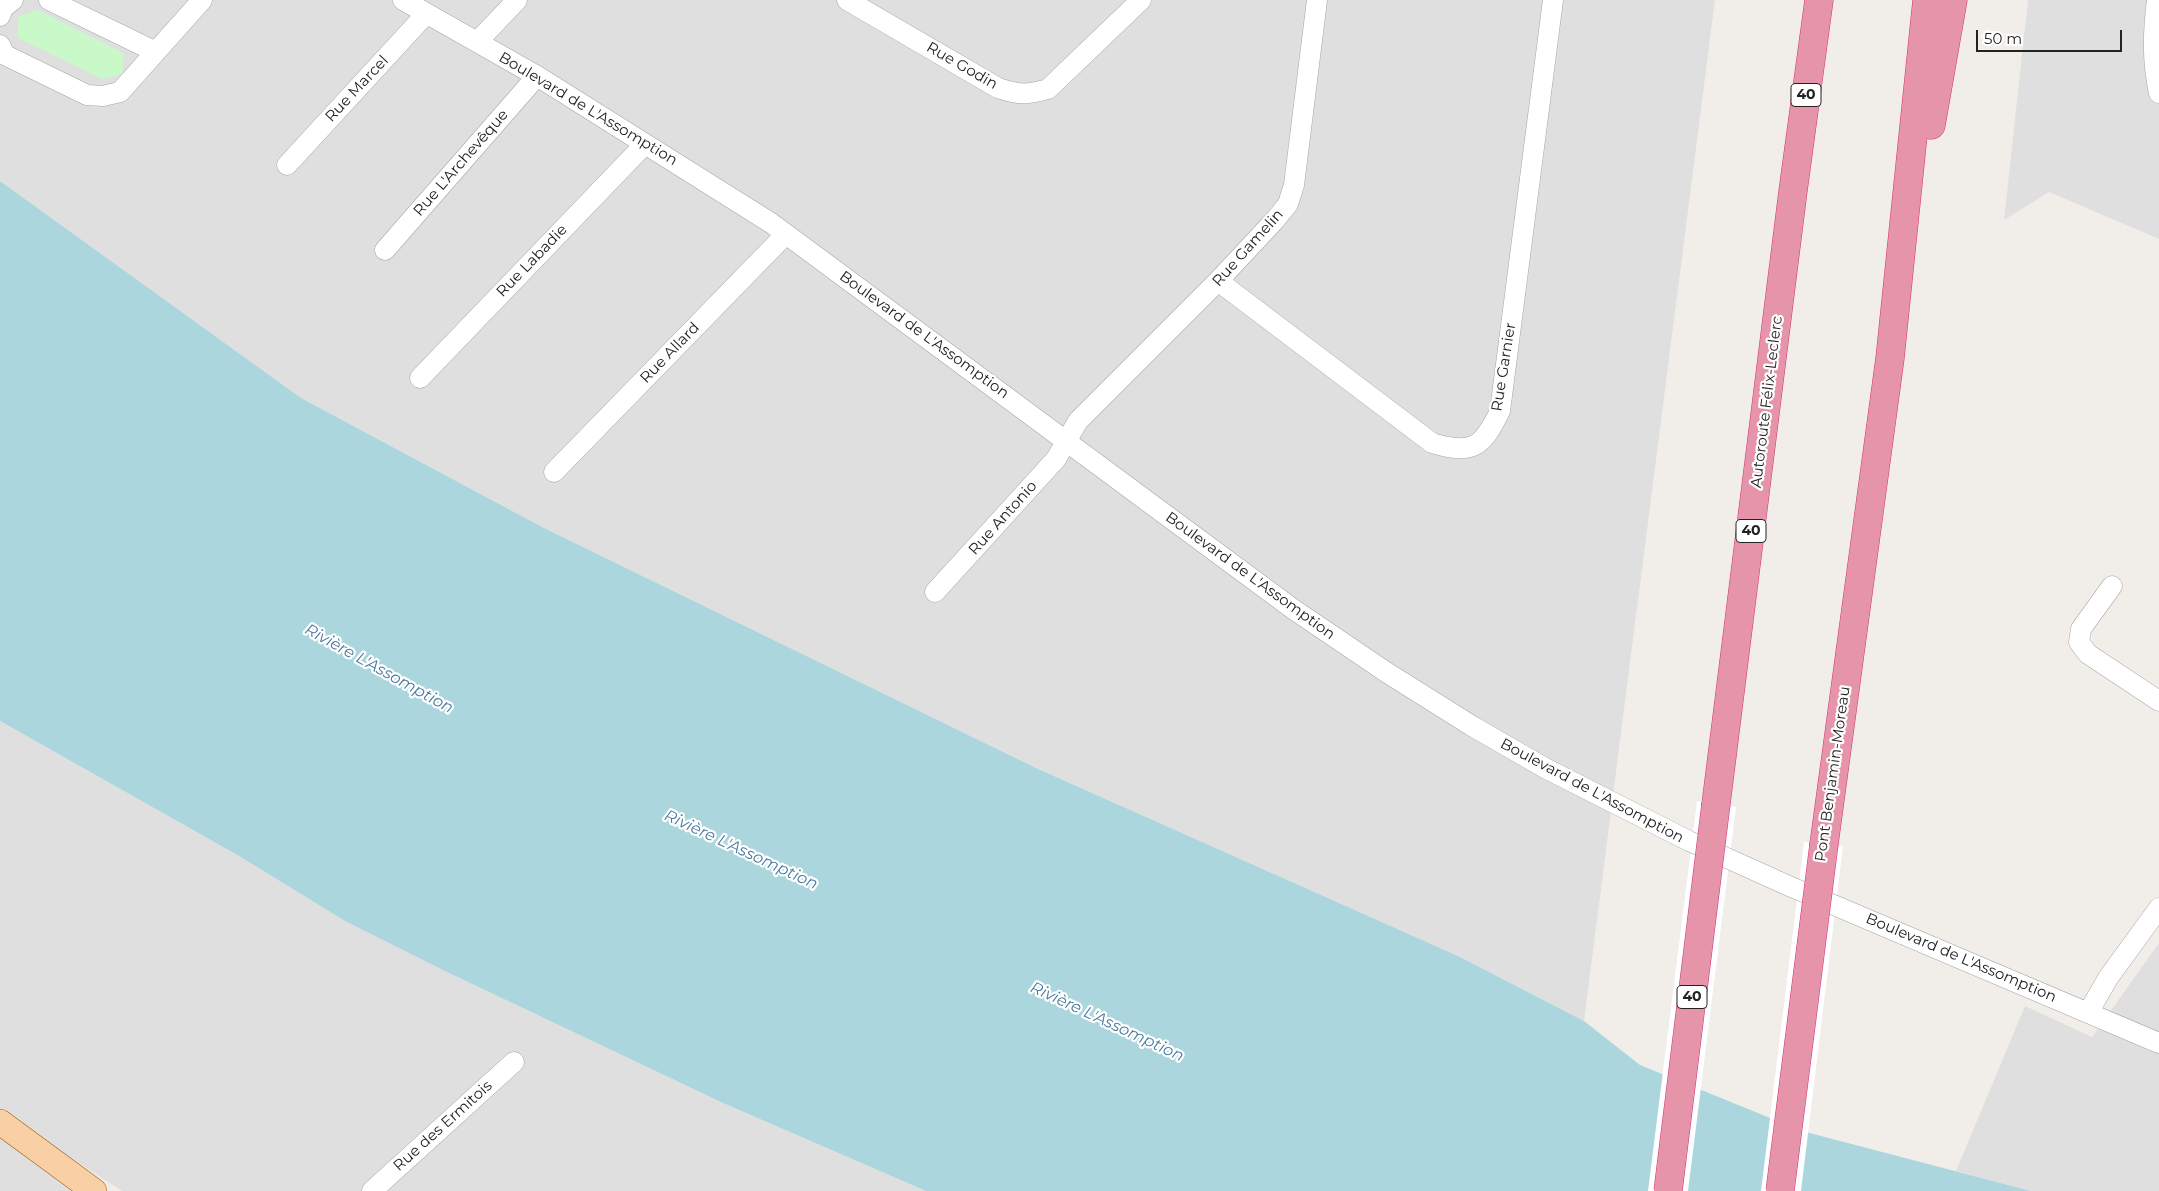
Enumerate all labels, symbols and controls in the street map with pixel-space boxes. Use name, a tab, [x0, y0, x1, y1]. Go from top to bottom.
scale bar	[1979, 20, 2125, 52]
text: 50 m	[1984, 29, 2022, 48]
street label: Rue Godin	[923, 38, 1001, 94]
street label: Boulevard de L'Assomption	[495, 48, 681, 170]
street label: Rue Marcel	[322, 52, 392, 126]
road number: 40	[1791, 84, 1821, 106]
street label: Rue L'Archevêque	[410, 106, 512, 220]
street label: Rue Gamelin	[1209, 206, 1287, 290]
street label: Rue Labadie	[493, 221, 571, 301]
street label: Boulevard de L'Assomption	[836, 267, 1012, 403]
street label: Autoroute Félix-Leclerc	[1748, 315, 1786, 489]
street label: Rue Allard	[637, 319, 703, 387]
street label: Rue Garnier	[1488, 321, 1520, 413]
street label: Rue Antonio	[965, 477, 1041, 559]
street label: Boulevard de L'Assomption	[1162, 508, 1338, 644]
road number: 40	[1736, 520, 1766, 542]
water label: Rivière L'Assomption	[301, 620, 457, 718]
street label: Pont Benjamin-Moreau	[1812, 685, 1854, 863]
street label: Boulevard de L'Assomption	[1497, 735, 1687, 847]
water label: Rivière L'Assomption	[661, 806, 821, 894]
street label: Boulevard de L'Assomption	[1863, 910, 2059, 1006]
water label: Rivière L'Assomption	[1027, 978, 1187, 1066]
road number: 40	[1677, 986, 1707, 1009]
street label: Rue des Ermitois	[390, 1077, 496, 1175]

